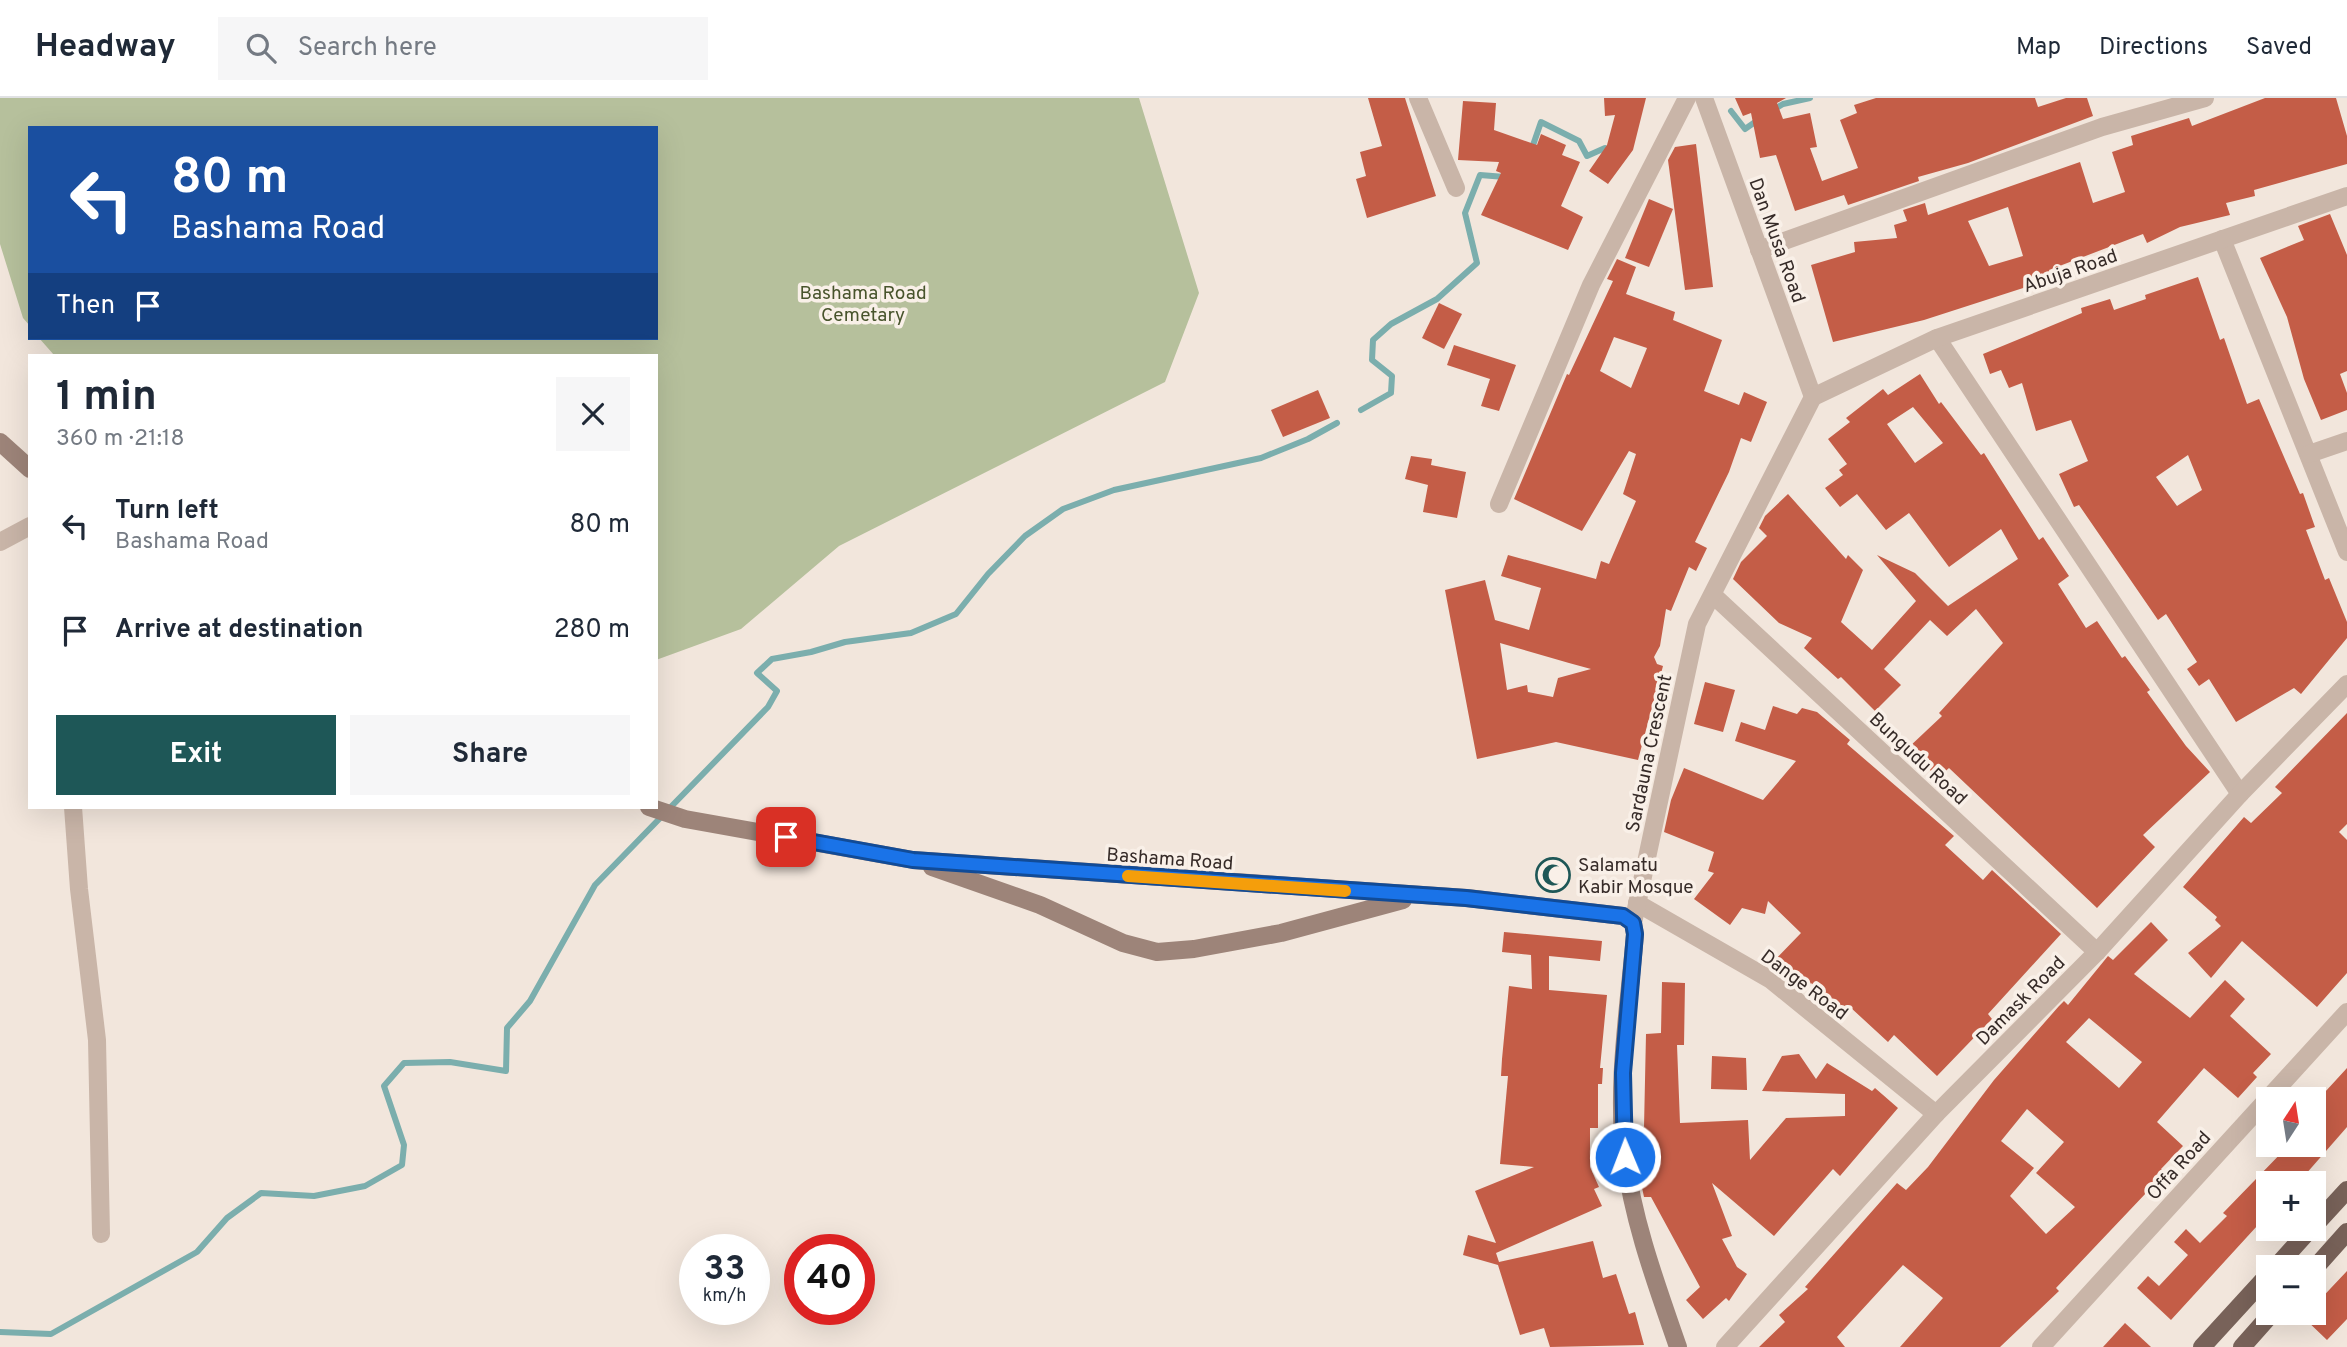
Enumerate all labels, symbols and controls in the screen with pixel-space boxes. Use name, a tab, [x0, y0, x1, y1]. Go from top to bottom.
search box	[218, 17, 708, 80]
text: Headway	[35, 27, 176, 69]
icon: search	[242, 29, 280, 67]
text: Search here	[298, 32, 437, 65]
text: Map	[2016, 33, 2061, 63]
text: Directions	[2099, 33, 2208, 63]
text: Saved	[2246, 33, 2312, 63]
text: 80 m	[171, 149, 288, 211]
icon: left	[56, 154, 147, 245]
street label: Dan Musa Road	[1742, 175, 1810, 306]
text: Bashama Road	[171, 210, 385, 250]
street label: Abuja Road	[2020, 245, 2121, 299]
park label: Bashama Road Cemetary	[799, 282, 927, 328]
icon: arrive	[129, 287, 167, 325]
text: Then	[56, 290, 115, 323]
text: 1 min	[56, 372, 157, 425]
button: close	[556, 377, 630, 451]
text: 360 m · 21:18	[56, 425, 185, 454]
text: Turn left	[115, 495, 219, 528]
icon: left	[56, 507, 94, 545]
text: 80 m	[570, 509, 630, 542]
text: Bashama Road	[115, 528, 269, 557]
icon: arrive	[56, 612, 94, 650]
text: Arrive at destination	[115, 614, 363, 647]
text: 280 m	[554, 614, 630, 647]
street label: Sardauna Crescent	[1621, 672, 1678, 835]
street label: Bungudu Road	[1864, 708, 1972, 811]
button: Exit	[56, 715, 336, 795]
button: Share	[350, 715, 630, 795]
pin	[756, 807, 816, 867]
icon: arrive	[767, 818, 805, 856]
street label: Bashama Road	[1106, 844, 1234, 876]
place label: Salamatu Kabir Mosque	[1578, 854, 1694, 900]
mosque icon: Salamatu Kabir Mosque	[1534, 856, 1572, 894]
street label: Dange Road	[1755, 945, 1852, 1026]
street label: Damask Road	[1972, 952, 2071, 1051]
north arrow	[2256, 1087, 2326, 1157]
map controls	[2256, 1087, 2326, 1325]
position arrow	[1588, 1120, 1662, 1194]
street label: Offa Road	[2142, 1127, 2217, 1206]
button: +	[2256, 1171, 2326, 1241]
speed limit sign: 40	[784, 1234, 875, 1325]
text: 33	[704, 1248, 745, 1292]
button: −	[2256, 1255, 2326, 1325]
text: km/h	[703, 1285, 746, 1308]

